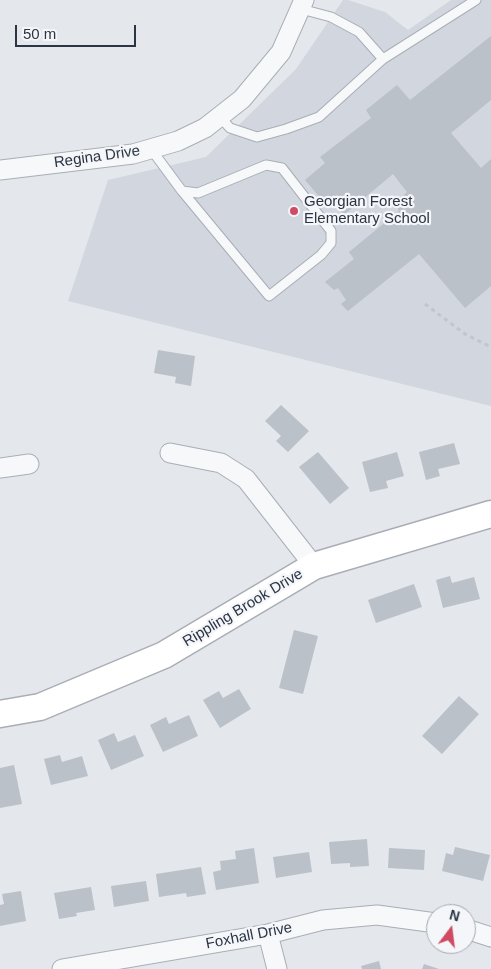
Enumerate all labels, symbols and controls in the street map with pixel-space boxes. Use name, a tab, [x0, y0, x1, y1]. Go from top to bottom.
scale bar	[18, 15, 139, 47]
text: 50 m	[23, 25, 56, 42]
street label: Regina Drive	[53, 142, 141, 172]
place label: Georgian Forest Elementary School	[304, 193, 430, 228]
marker: Georgian Forest Elementary School	[288, 205, 300, 217]
street label: Rippling Brook Drive	[180, 565, 306, 651]
north arrow	[426, 904, 476, 954]
text: N	[448, 906, 462, 925]
street label: Foxhall Drive	[204, 919, 294, 953]

